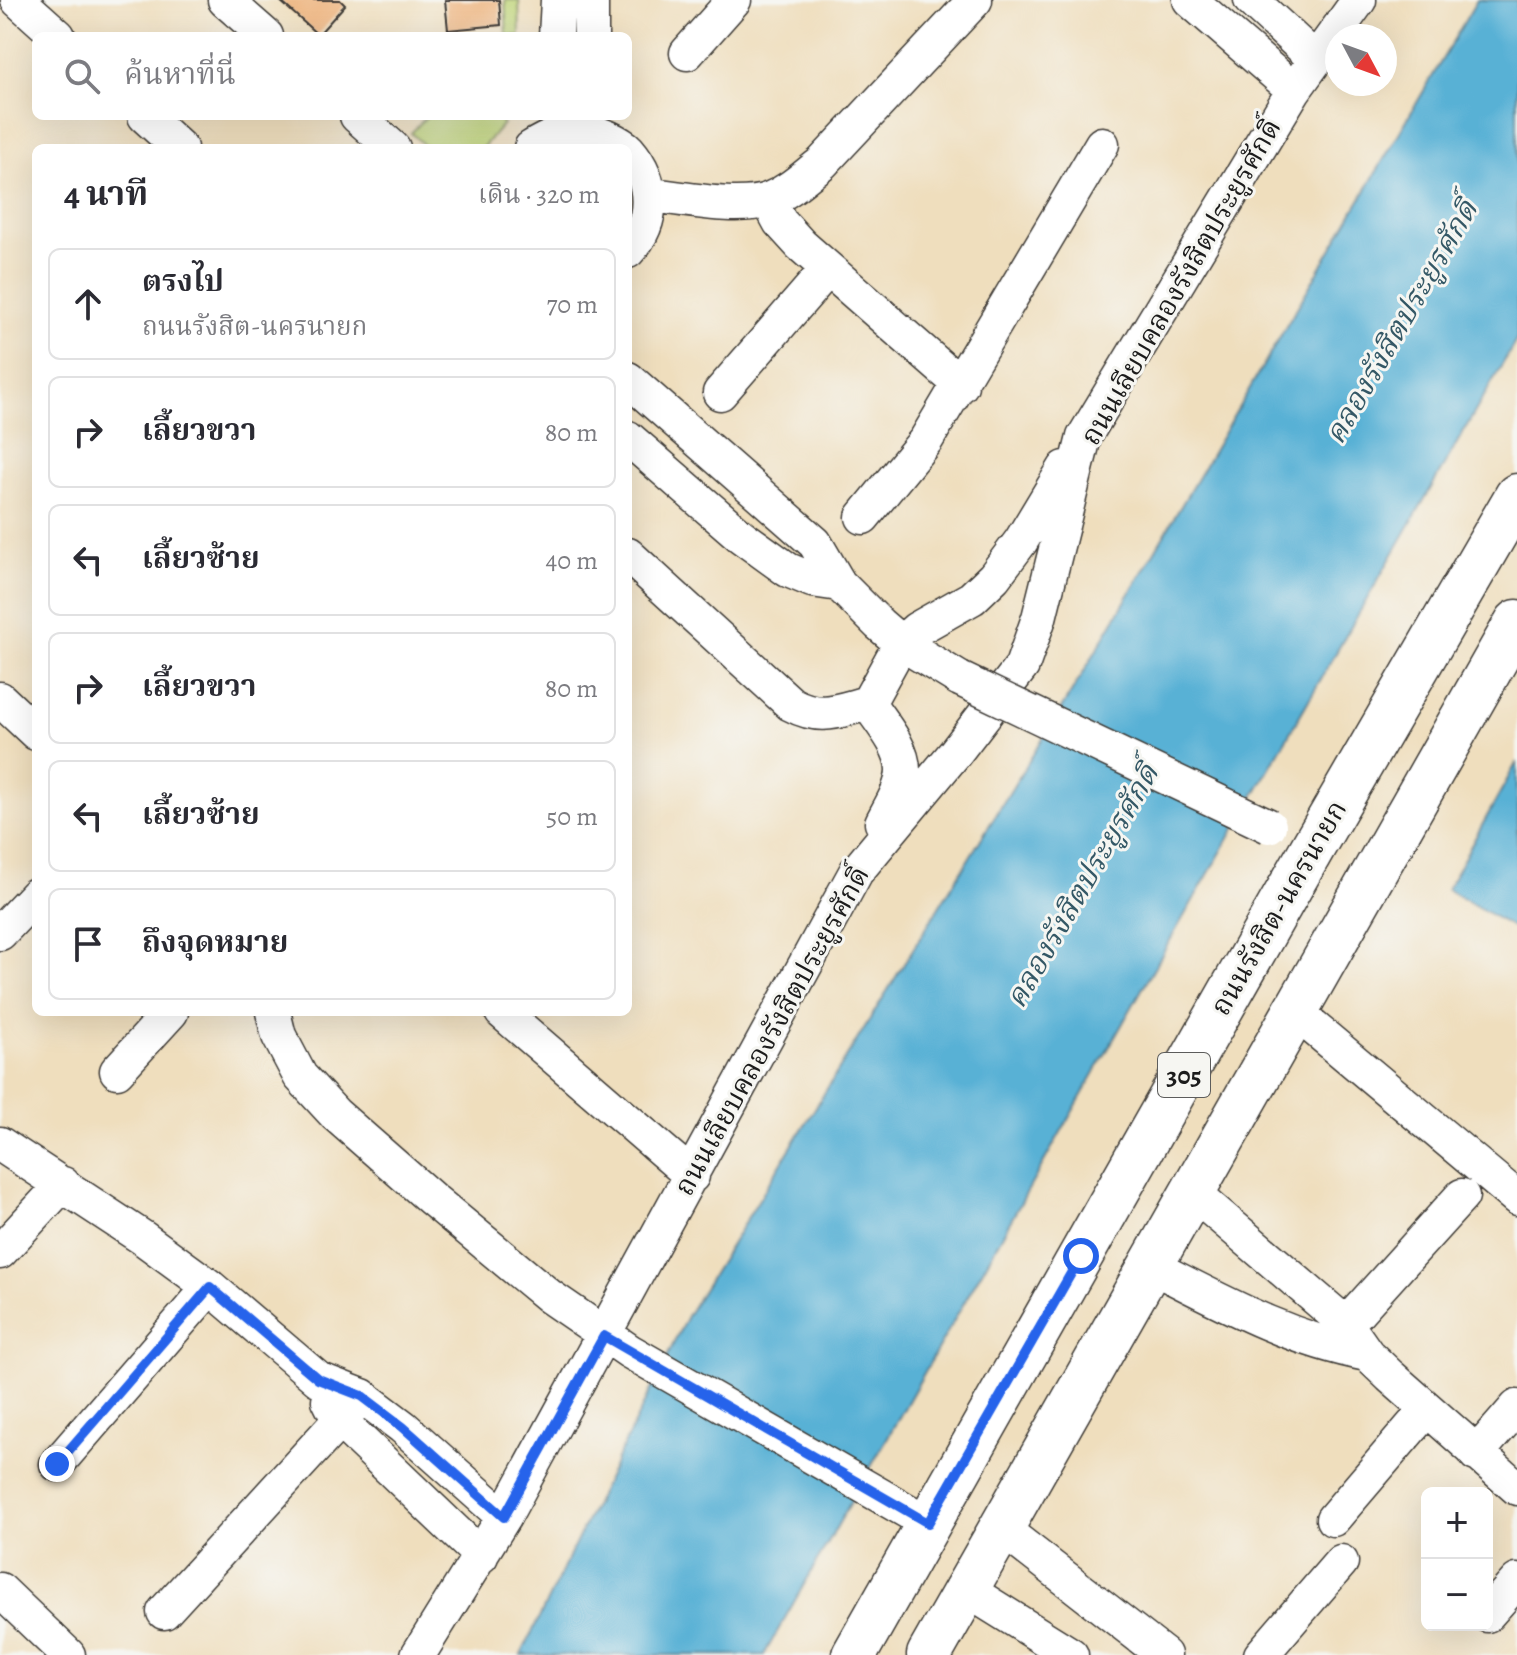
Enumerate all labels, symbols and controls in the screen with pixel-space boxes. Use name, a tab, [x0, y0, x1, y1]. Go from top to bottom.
north arrow	[1325, 24, 1397, 96]
search box	[32, 32, 632, 120]
icon: search	[60, 54, 104, 98]
text: ค้นหาที่นี่	[124, 54, 236, 94]
street label: ถนนเลียบคลองรังสิตประยูรศักดิ์	[1070, 110, 1291, 452]
text: 4 นาที	[64, 170, 148, 217]
text: เดิน · 320 m	[478, 177, 600, 212]
water label: คลองรังสิตประยูรศักดิ์	[1314, 184, 1492, 451]
text: ตรงไป	[142, 261, 224, 301]
icon: ahead	[66, 282, 110, 326]
text: 70 m	[546, 287, 598, 322]
text: ถนนรังสิต-นครนายก	[142, 309, 367, 344]
icon: right	[66, 410, 110, 454]
text: เลี้ยวขวา	[142, 410, 256, 450]
text: 80 m	[545, 415, 598, 450]
icon: left	[66, 538, 110, 582]
text: เลี้ยวซ้าย	[142, 538, 260, 578]
text: 40 m	[546, 543, 598, 578]
icon: right	[66, 666, 110, 710]
text: เลี้ยวขวา	[142, 666, 256, 706]
text: 80 m	[545, 671, 598, 706]
water label: คลองรังสิตประยูรศักดิ์	[995, 748, 1173, 1015]
street label: ถนนรังสิต-นครนายก	[1202, 793, 1356, 1023]
icon: left	[66, 794, 110, 838]
text: เลี้ยวซ้าย	[142, 794, 260, 834]
text: 50 m	[546, 799, 598, 834]
street label: ถนนเลียบคลองรังสิตประยูรศักดิ์	[664, 858, 879, 1203]
icon: arrive	[66, 922, 110, 966]
text: ถึงจุดหมาย	[142, 922, 288, 962]
road number: 305	[1158, 1053, 1210, 1097]
route start	[1063, 1238, 1099, 1274]
route end	[39, 1446, 75, 1482]
map controls	[1421, 1487, 1493, 1631]
button: +	[1421, 1487, 1493, 1559]
button: −	[1421, 1559, 1493, 1631]

